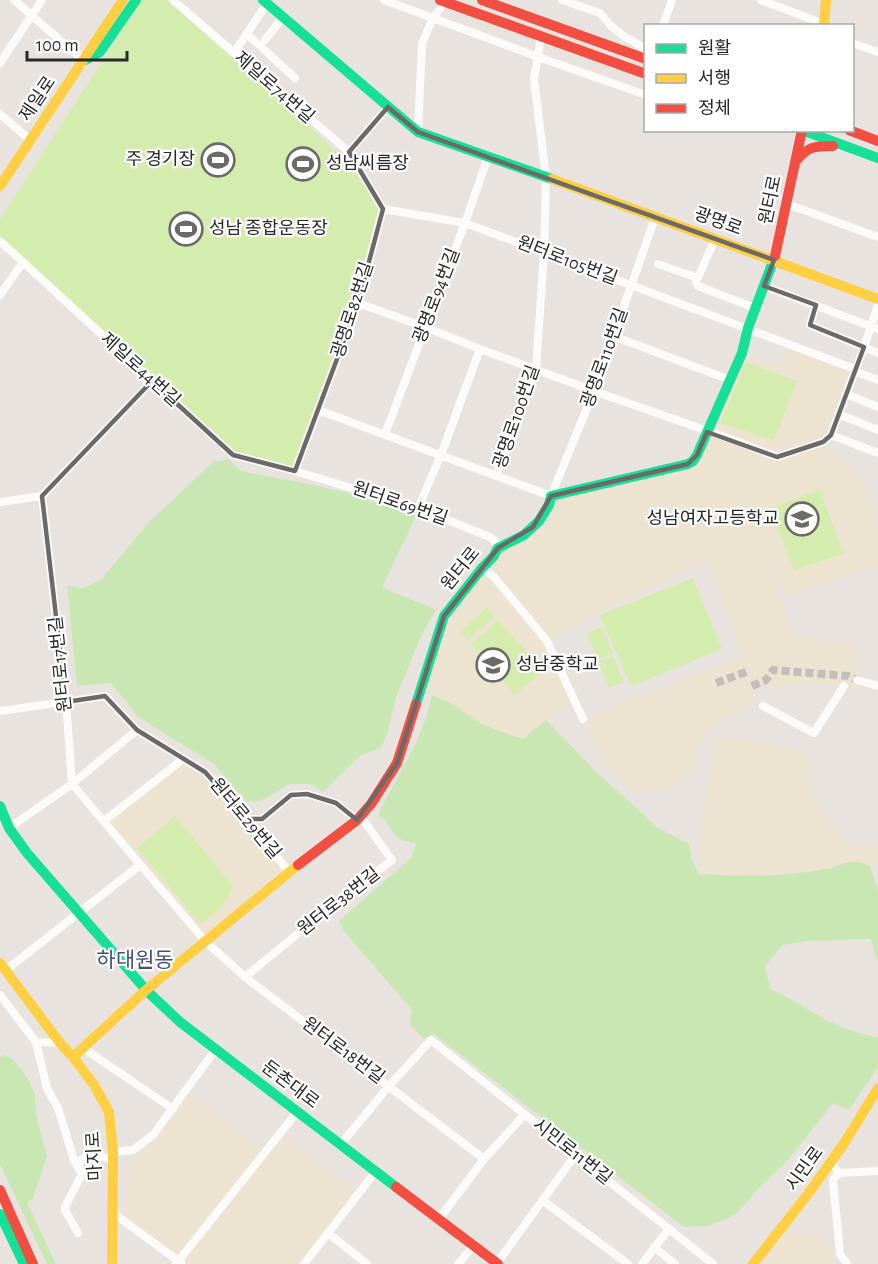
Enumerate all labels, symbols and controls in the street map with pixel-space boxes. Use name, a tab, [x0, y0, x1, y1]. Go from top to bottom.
scale bar	[27, 24, 128, 62]
legend	[644, 24, 854, 132]
text: 100 m	[36, 37, 79, 55]
text: 원활	[698, 38, 731, 58]
street label: 제일로74번길	[231, 47, 319, 127]
text: 서행	[698, 69, 731, 88]
street label: 제일로	[15, 72, 59, 125]
text: 정체	[698, 98, 731, 118]
sports icon: 주 경기장	[200, 142, 236, 178]
sports icon: 성남씨름장	[285, 146, 321, 182]
place label: 주 경기장	[126, 149, 195, 169]
place label: 성남씨름장	[326, 153, 409, 173]
street label: 원터로	[755, 173, 785, 226]
street label: 광명로	[692, 204, 745, 239]
sports icon: 성남 종합운동장	[168, 211, 204, 247]
place label: 성남 종합운동장	[209, 218, 328, 238]
street label: 원터로105번길	[514, 232, 620, 288]
street label: 광명로94번길	[410, 246, 463, 346]
street label: 광명로82번길	[328, 260, 377, 360]
street label: 광명로110번길	[578, 305, 631, 410]
street label: 제일로44번길	[97, 328, 185, 410]
street label: 광명로100번길	[490, 363, 543, 471]
street label: 원터로69번길	[350, 477, 451, 529]
school or university icon: 성남여자고등학교	[784, 501, 820, 537]
place label: 성남여자고등학교	[647, 509, 779, 528]
street label: 원터로	[437, 543, 484, 594]
street label: 원터로17번길	[45, 615, 75, 713]
school or university icon: 성남중학교	[475, 647, 511, 683]
place label: 성남중학교	[516, 655, 599, 674]
street label: 원터로29번길	[206, 774, 285, 863]
street label: 원터로38번길	[293, 863, 383, 939]
district label: 하대원동	[96, 949, 174, 971]
street label: 원터로18번길	[299, 1013, 389, 1088]
street label: 둔촌대로	[258, 1057, 322, 1112]
street label: 시민로11번길	[529, 1114, 616, 1188]
street label: 마지로	[83, 1131, 105, 1181]
street label: 시민로	[781, 1142, 827, 1194]

